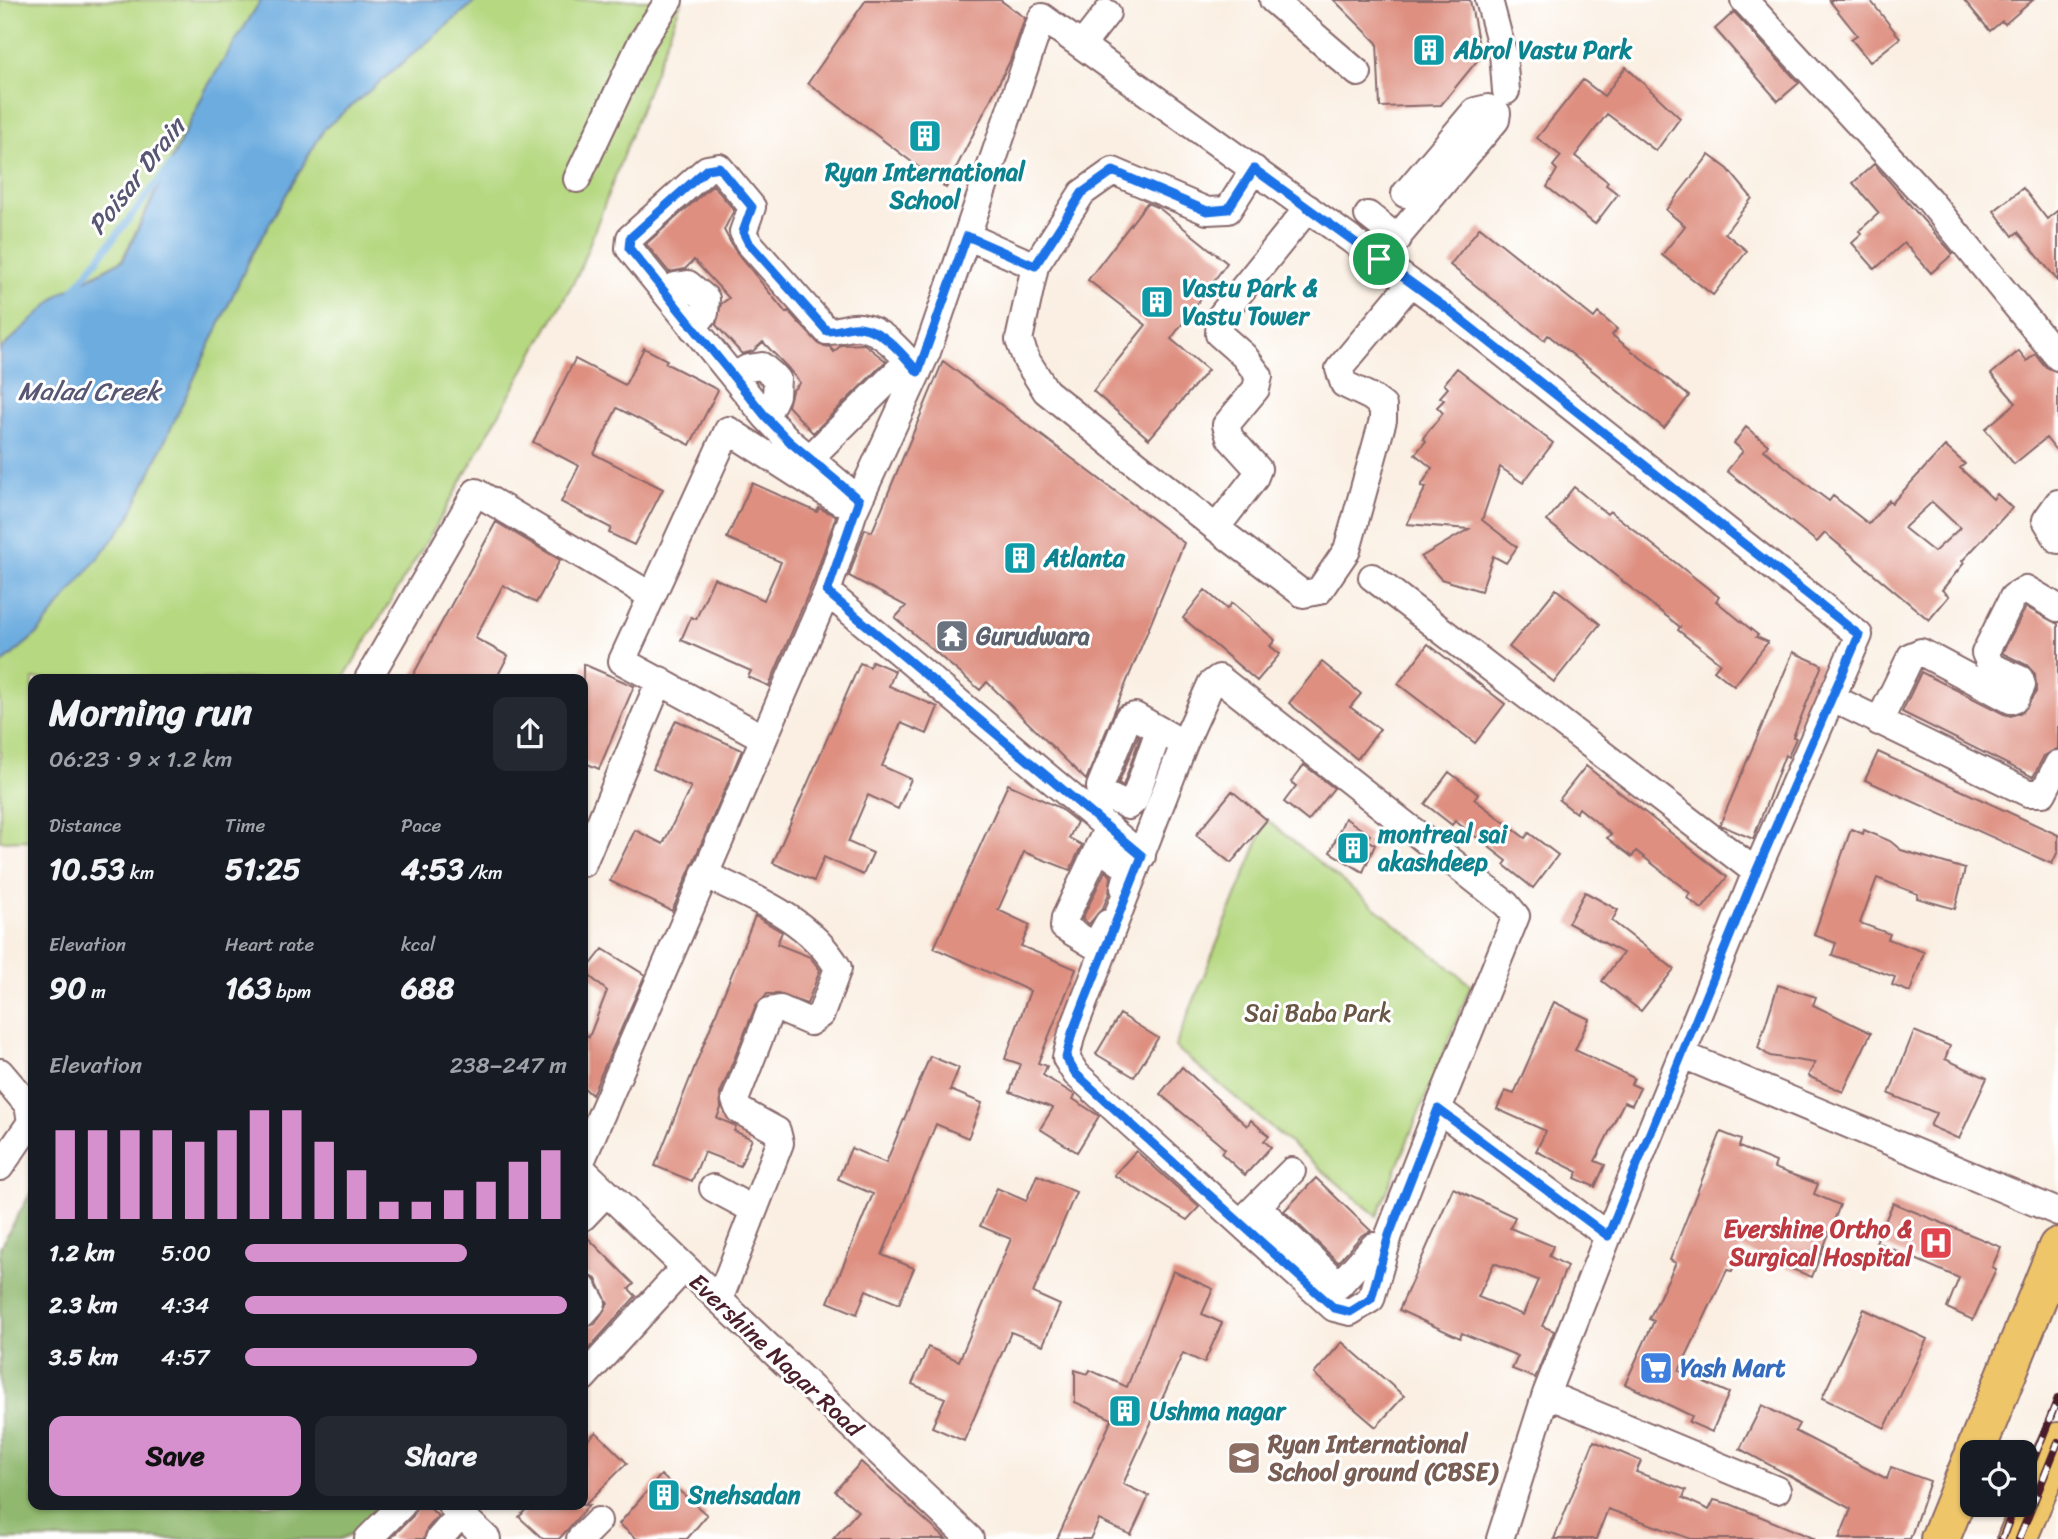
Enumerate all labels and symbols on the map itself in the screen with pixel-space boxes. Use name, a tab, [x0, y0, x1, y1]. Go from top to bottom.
place label: Abrol Vastu Park	[1453, 29, 1633, 71]
building icon: Abrol Vastu Park	[1410, 31, 1448, 69]
water label: Poisar Drain	[75, 105, 199, 245]
building icon: Ryan International School	[906, 117, 944, 155]
place label: Ryan International School	[824, 151, 1026, 221]
pin	[1349, 229, 1409, 289]
place label: Vastu Park & Vastu Tower	[1182, 267, 1318, 337]
building icon: Vastu Park & Vastu Tower	[1138, 283, 1176, 321]
water label: Malad Creek	[18, 368, 163, 414]
place label: Atlanta	[1043, 537, 1126, 579]
building icon: Atlanta	[1001, 539, 1039, 577]
place label: Gurudwara	[976, 615, 1090, 657]
temple icon: Gurudwara	[933, 617, 971, 655]
place label: montreal sai akashdeep	[1377, 813, 1508, 883]
building icon: montreal sai akashdeep	[1334, 829, 1372, 867]
park label: Sai Baba Park	[1244, 992, 1392, 1034]
place label: Evershine Ortho & Surgical Hospital	[1723, 1208, 1913, 1278]
hospital icon: Evershine Ortho & Surgical Hospital	[1917, 1224, 1955, 1262]
street label: Evershine Nagar Road	[679, 1262, 874, 1449]
place label: Yash Mart	[1680, 1347, 1786, 1389]
supermarket icon: Yash Mart	[1637, 1349, 1675, 1387]
place label: Ushma nagar	[1150, 1390, 1287, 1432]
building icon: Ushma nagar	[1106, 1392, 1144, 1430]
place label: Ryan International School ground (CBSE)	[1267, 1423, 1499, 1493]
school or university icon: Ryan International School ground (CBSE)	[1225, 1439, 1263, 1477]
place label: Snehsadan	[687, 1474, 801, 1516]
building icon: Snehsadan	[645, 1476, 683, 1514]

